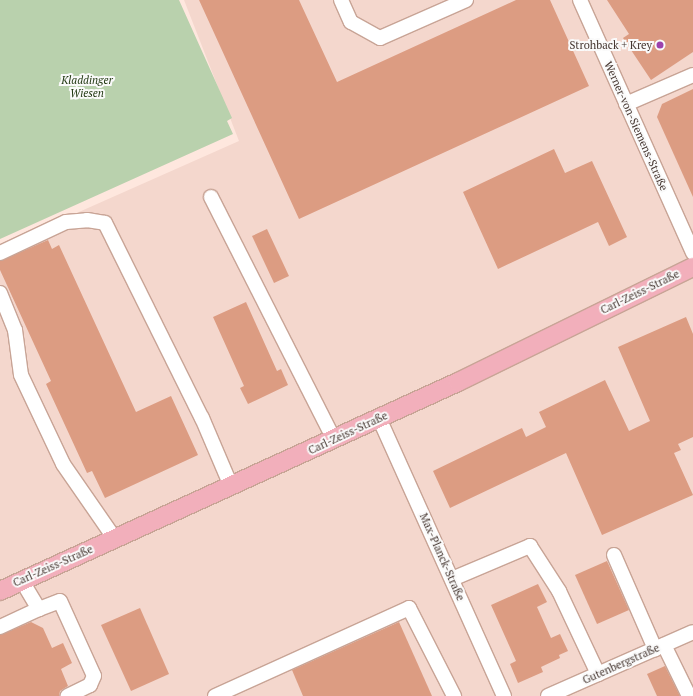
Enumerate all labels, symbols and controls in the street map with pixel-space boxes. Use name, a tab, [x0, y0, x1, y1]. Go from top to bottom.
place label: Strohback + Krey	[569, 38, 652, 52]
marker: Strohback + Krey	[655, 40, 665, 50]
street label: Werner-von-Siemens-Straße	[601, 59, 671, 193]
park label: Kladdinger Wiesen	[61, 74, 113, 100]
street label: Carl-Zeiss-Straße	[598, 267, 682, 317]
street label: Carl-Zeiss-Straße	[306, 409, 390, 457]
street label: Max-Planck-Straße	[417, 511, 467, 603]
street label: Carl-Zeiss-Straße	[11, 542, 95, 590]
street label: Gutenbergstraße	[581, 641, 661, 687]

